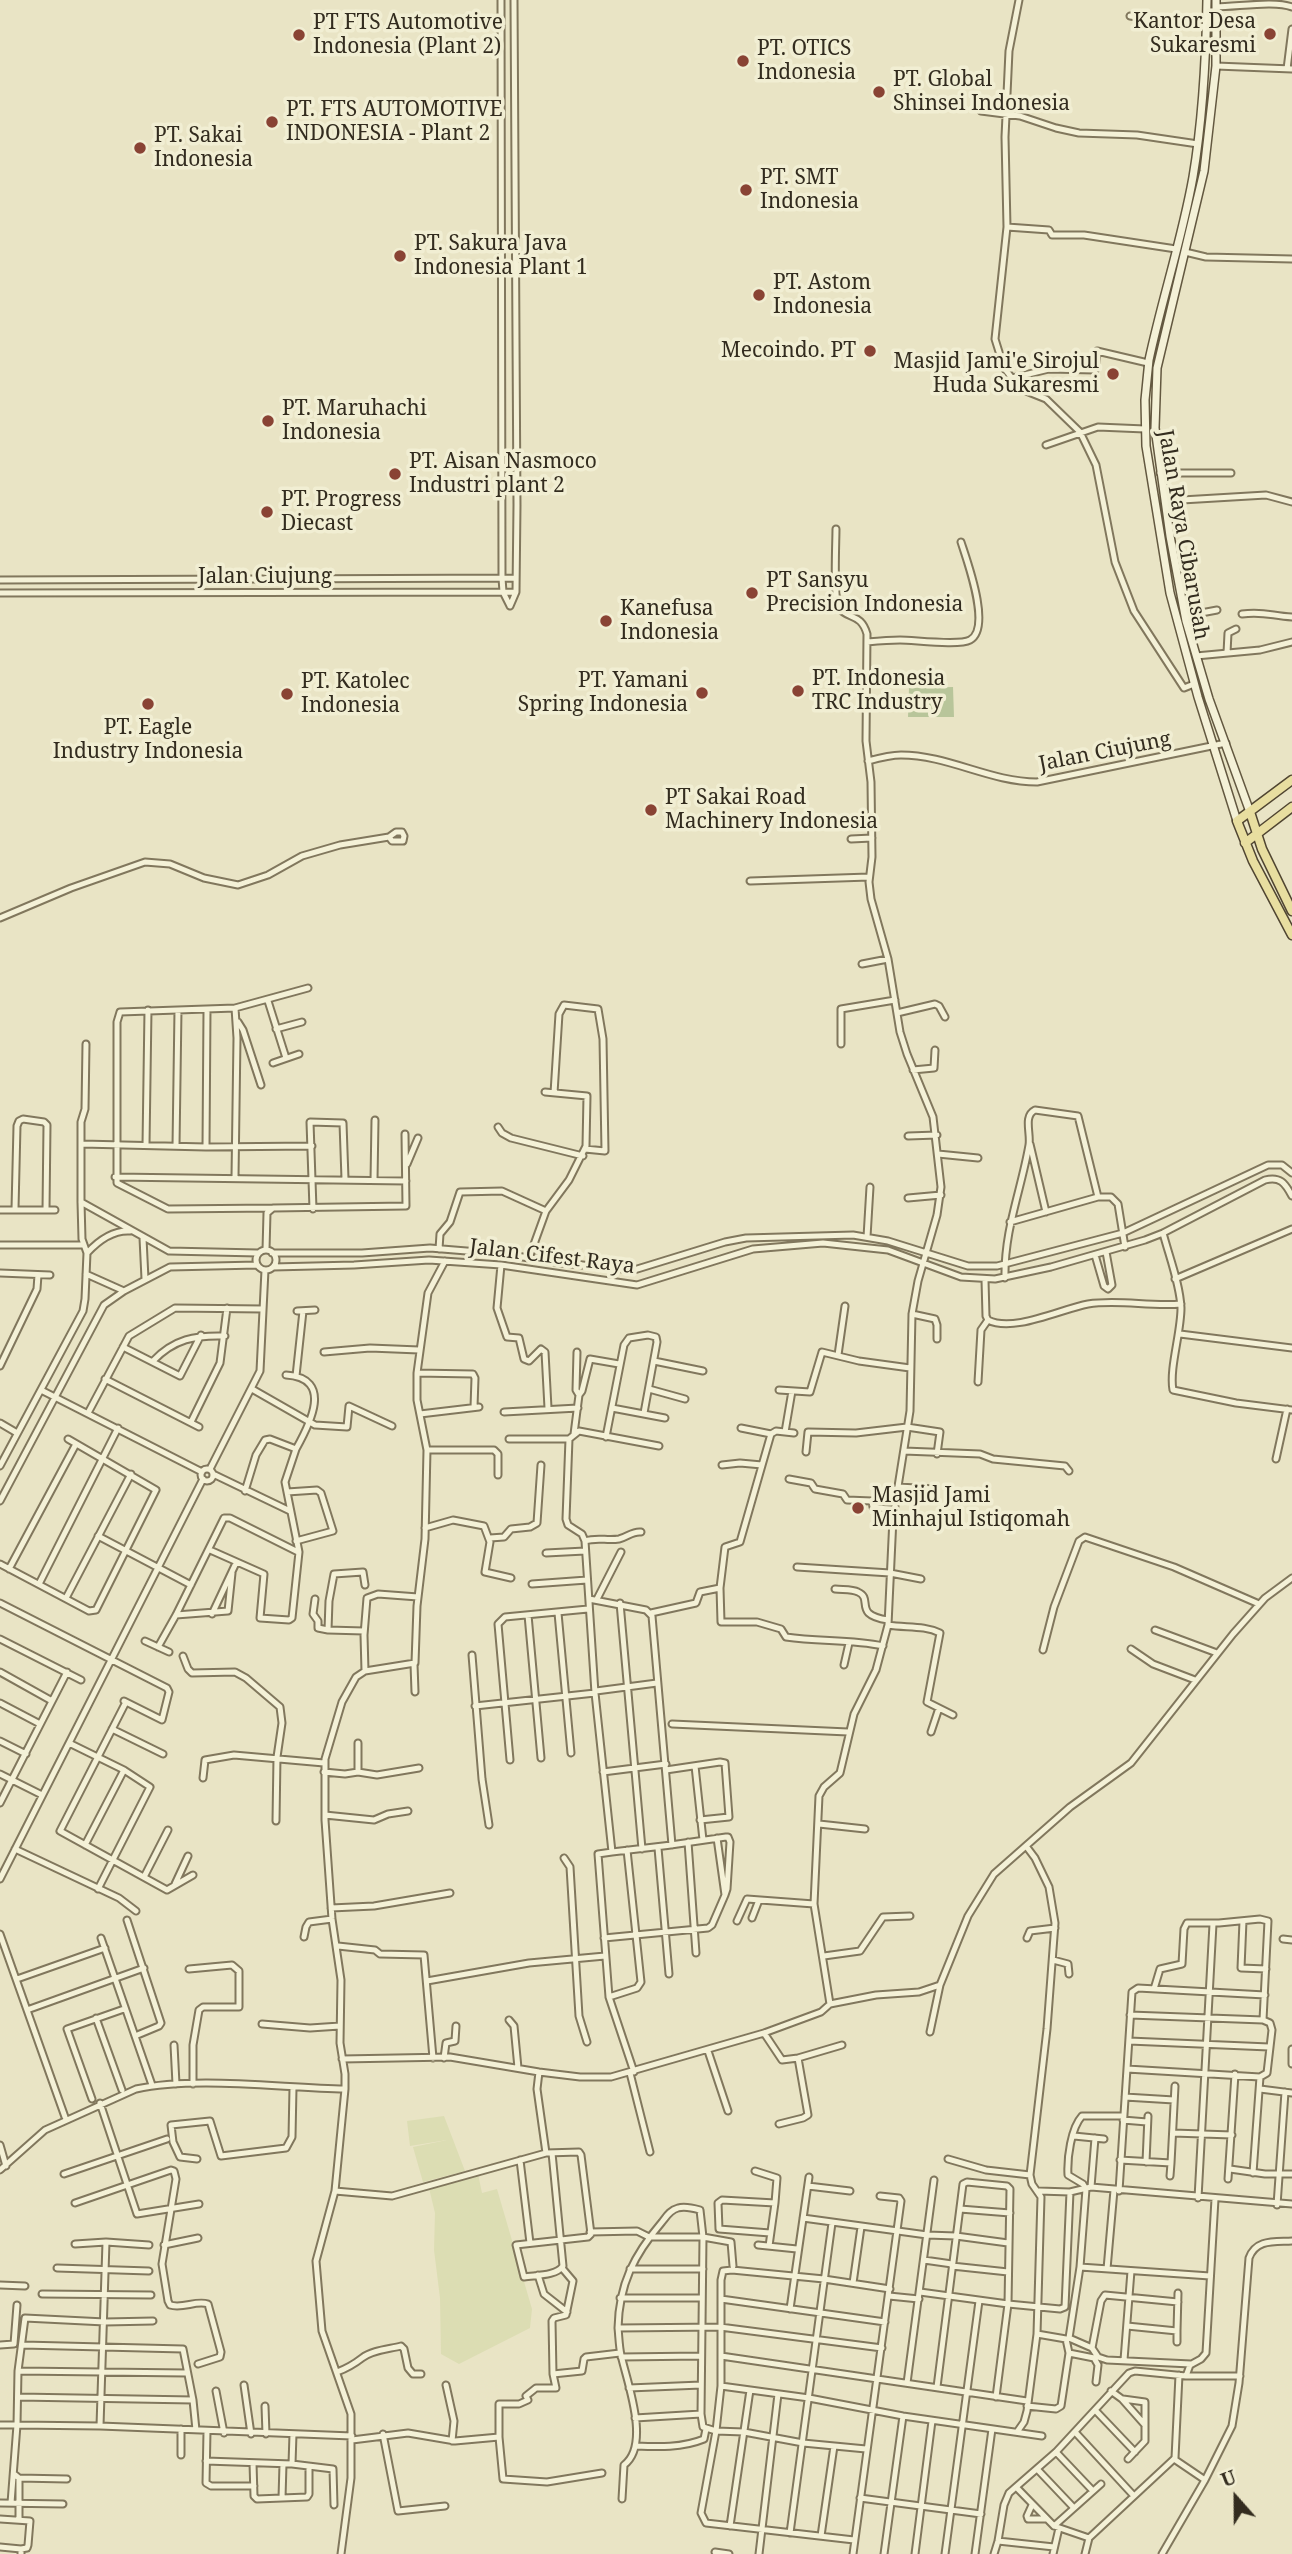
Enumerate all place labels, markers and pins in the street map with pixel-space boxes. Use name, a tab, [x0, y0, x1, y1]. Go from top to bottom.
place label: Kantor Desa Sukaresmi	[1133, 9, 1256, 59]
place label: PT FTS Automotive Indonesia (Plant 2)	[313, 10, 503, 60]
marker: Kantor Desa Sukaresmi	[1262, 26, 1278, 42]
marker: PT FTS Automotive Indonesia (Plant 2)	[291, 27, 307, 43]
place label: PT. OTICS Indonesia	[757, 36, 856, 86]
marker: PT. OTICS Indonesia	[735, 53, 751, 69]
place label: PT. Global Shinsei Indonesia	[893, 67, 1070, 117]
marker: PT. Global Shinsei Indonesia	[871, 84, 887, 100]
place label: PT. FTS AUTOMOTIVE INDONESIA - Plant 2	[286, 97, 503, 147]
marker: PT. FTS AUTOMOTIVE INDONESIA - Plant 2	[264, 114, 280, 130]
place label: PT. Sakai Indonesia	[154, 123, 253, 173]
marker: PT. Sakai Indonesia	[132, 140, 148, 156]
place label: PT. SMT Indonesia	[760, 165, 859, 215]
marker: PT. SMT Indonesia	[738, 182, 754, 198]
place label: PT. Sakura Java Indonesia Plant 1	[414, 231, 588, 281]
marker: PT. Sakura Java Indonesia Plant 1	[392, 248, 408, 264]
place label: PT. Astom Indonesia	[773, 270, 872, 320]
marker: PT. Astom Indonesia	[751, 287, 767, 303]
place label: Mecoindo. PT	[721, 338, 856, 364]
marker: Mecoindo. PT	[862, 343, 878, 359]
place label: Masjid Jami'e Sirojul Huda Sukaresmi	[894, 349, 1099, 399]
marker: Masjid Jami'e Sirojul Huda Sukaresmi	[1105, 366, 1121, 382]
place label: PT. Maruhachi Indonesia	[282, 396, 427, 446]
marker: PT. Maruhachi Indonesia	[260, 413, 276, 429]
place label: PT. Aisan Nasmoco Industri plant 2	[409, 449, 597, 499]
marker: PT. Aisan Nasmoco Industri plant 2	[387, 466, 403, 482]
place label: PT. Progress Diecast	[281, 487, 401, 537]
marker: PT. Progress Diecast	[259, 504, 275, 520]
place label: PT Sansyu Precision Indonesia	[766, 568, 963, 618]
marker: PT Sansyu Precision Indonesia	[744, 585, 760, 601]
place label: Kanefusa Indonesia	[620, 596, 719, 646]
marker: Kanefusa Indonesia	[598, 613, 614, 629]
place label: PT. Indonesia TRC Industry	[812, 666, 945, 716]
place label: PT. Yamani Spring Indonesia	[518, 668, 688, 718]
place label: PT. Katolec Indonesia	[301, 669, 409, 719]
marker: PT. Indonesia TRC Industry	[790, 683, 806, 699]
marker: PT. Yamani Spring Indonesia	[694, 685, 710, 701]
marker: PT. Katolec Indonesia	[279, 686, 295, 702]
marker: PT. Eagle Industry Indonesia	[140, 696, 156, 712]
place label: PT. Eagle Industry Indonesia	[53, 715, 243, 765]
place label: PT Sakai Road Machinery Indonesia	[665, 785, 878, 835]
marker: PT Sakai Road Machinery Indonesia	[643, 802, 659, 818]
place label: Masjid Jami Minhajul Istiqomah	[872, 1483, 1070, 1533]
marker: Masjid Jami Minhajul Istiqomah	[850, 1500, 866, 1516]

